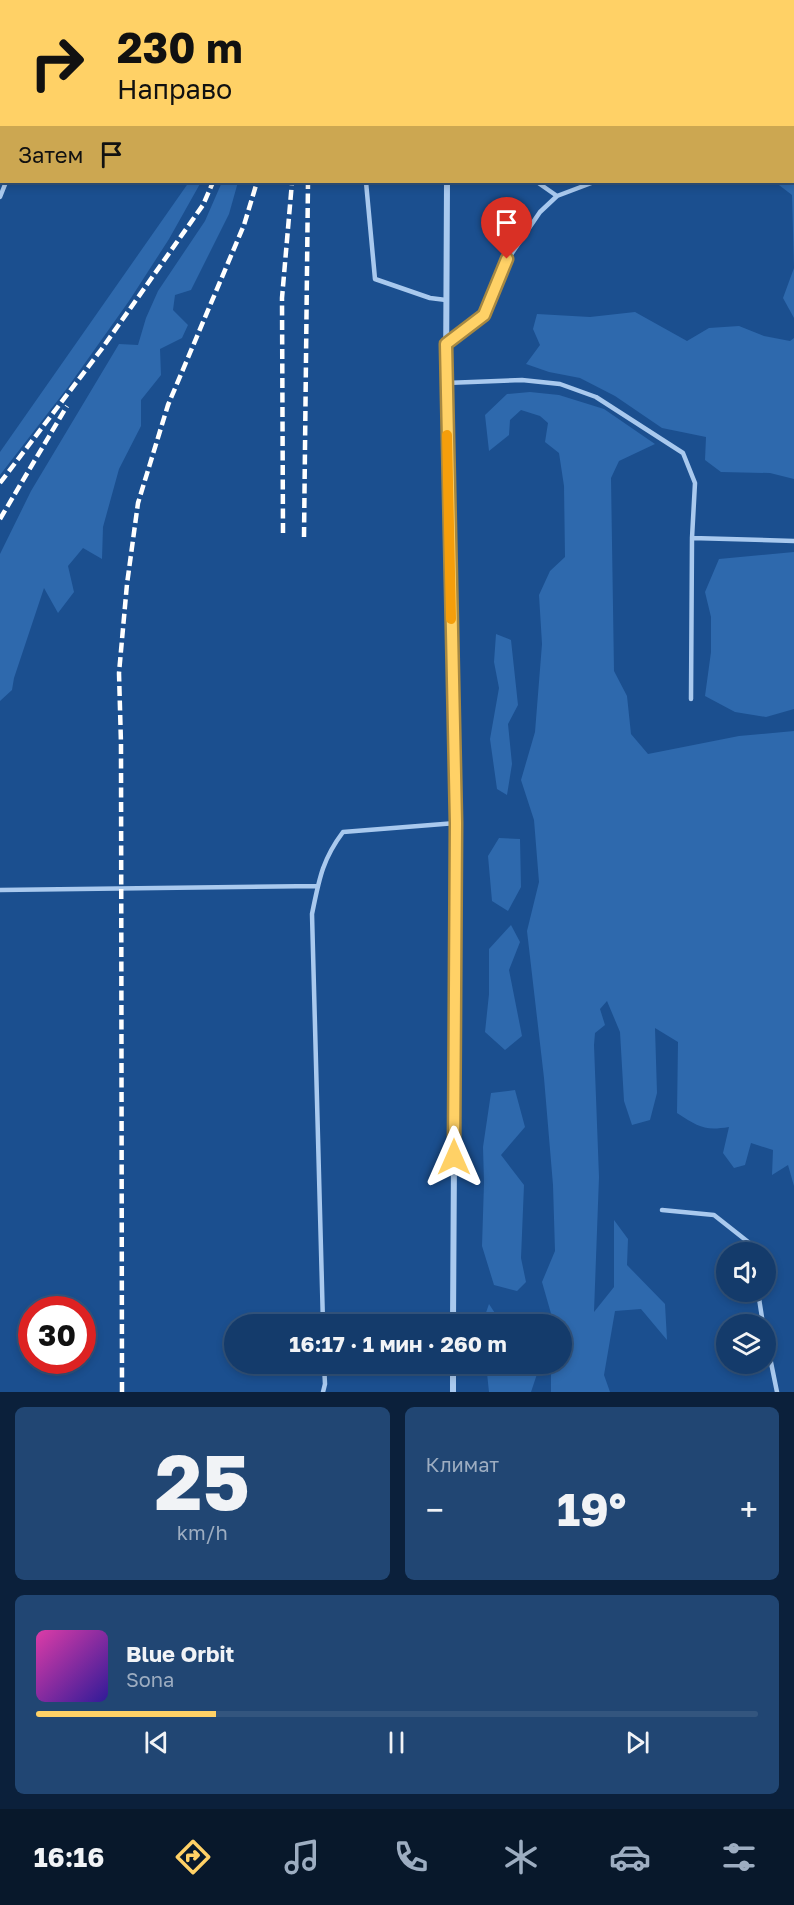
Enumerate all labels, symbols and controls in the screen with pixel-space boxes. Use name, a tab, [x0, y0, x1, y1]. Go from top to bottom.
text: 230 m	[117, 22, 243, 72]
icon: right	[18, 24, 96, 102]
text: Направо	[117, 73, 232, 105]
icon: arrive	[95, 138, 128, 171]
text: Затем	[18, 141, 83, 168]
pin	[481, 197, 532, 259]
icon: arrive	[490, 206, 523, 239]
position arrow	[422, 1125, 486, 1189]
map controls	[716, 1242, 776, 1374]
button: sound	[716, 1242, 776, 1302]
speed limit sign: 30	[18, 1296, 96, 1374]
button: layers	[716, 1314, 776, 1374]
text: 16:17 · 1 мин · 260 m	[289, 1330, 507, 1357]
text: 25	[155, 1434, 250, 1527]
text: Климат	[426, 1452, 499, 1476]
text: 19°	[557, 1482, 626, 1536]
text: −	[426, 1490, 444, 1529]
text: +	[740, 1490, 758, 1529]
text: km/h	[177, 1520, 228, 1544]
text: Blue Orbit	[126, 1640, 234, 1667]
text: Sona	[126, 1667, 174, 1691]
icon: previous	[140, 1726, 173, 1759]
icon: pause	[380, 1726, 413, 1759]
icon: next	[621, 1726, 654, 1759]
icon: directions	[172, 1836, 214, 1878]
icon: music	[281, 1836, 323, 1878]
icon: phone	[390, 1836, 432, 1878]
icon: climate	[500, 1836, 542, 1878]
icon: car	[609, 1836, 651, 1878]
icon: filters	[718, 1836, 760, 1878]
text: 16:16	[34, 1841, 104, 1873]

